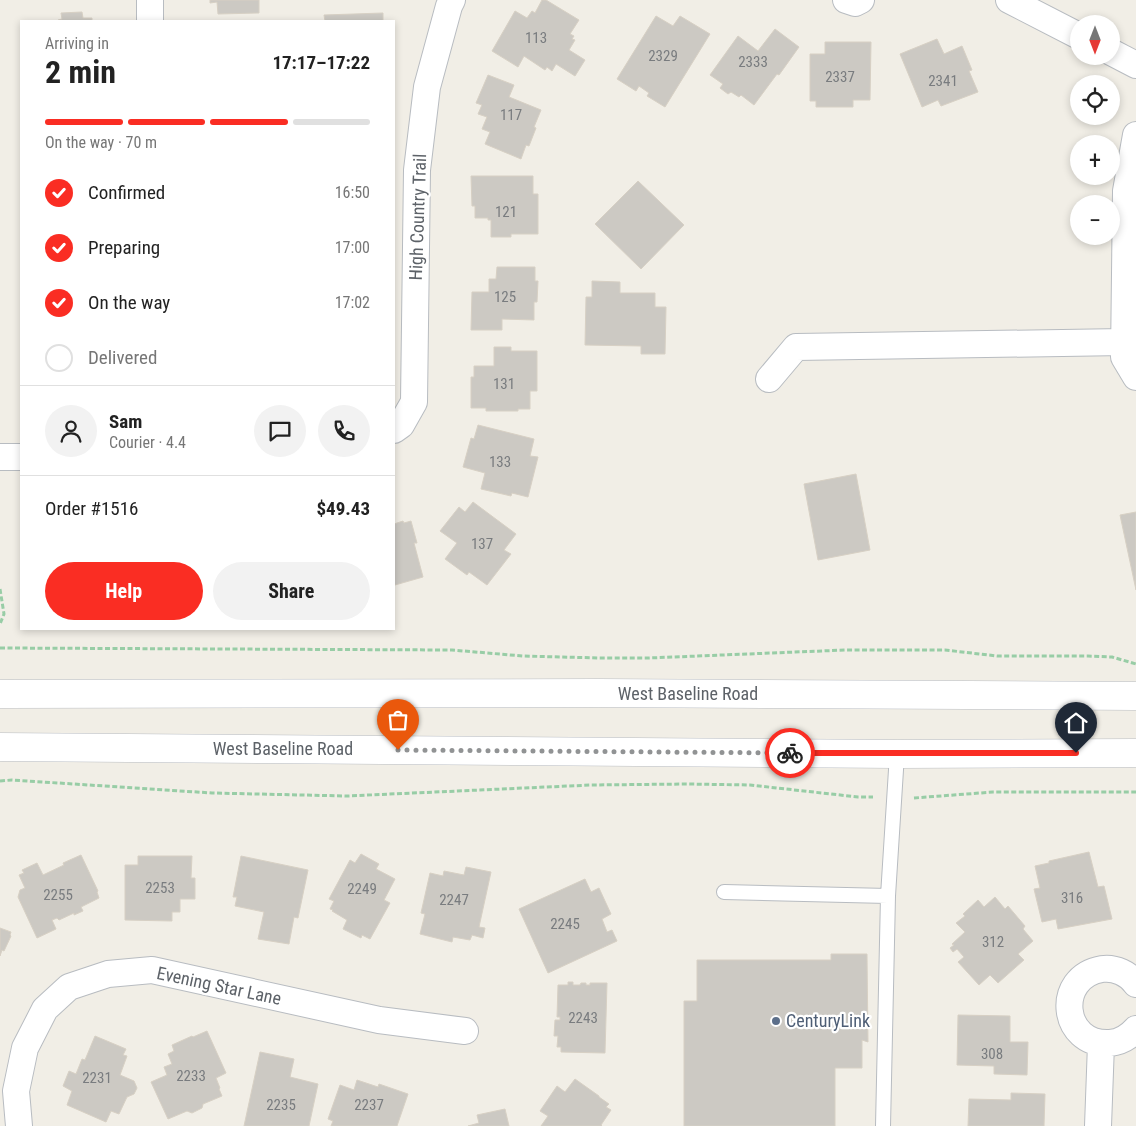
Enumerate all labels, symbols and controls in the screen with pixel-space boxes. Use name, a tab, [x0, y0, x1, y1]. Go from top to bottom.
north arrow	[1070, 15, 1120, 65]
map controls	[1070, 15, 1120, 245]
house number: 113	[525, 29, 547, 47]
text: Arriving in	[45, 34, 109, 53]
house number: 2329	[648, 47, 678, 65]
text: 17:17–17:22	[272, 51, 370, 74]
text: 2 min	[45, 53, 116, 91]
house number: 2333	[738, 53, 768, 71]
house number: 2337	[825, 68, 855, 86]
house number: 2341	[928, 72, 958, 90]
button: locate	[1070, 75, 1120, 125]
house number: 117	[500, 106, 522, 124]
text: On the way · 70 m	[45, 133, 157, 152]
button: +	[1070, 135, 1120, 185]
street label: High Country Trail	[405, 153, 430, 281]
icon: check	[45, 179, 73, 207]
text: Confirmed	[88, 181, 165, 204]
text: 16:50	[335, 183, 370, 202]
button: −	[1070, 195, 1120, 245]
house number: 121	[495, 203, 517, 221]
icon: check	[45, 234, 73, 262]
text: Preparing	[88, 236, 160, 259]
text: 17:00	[335, 238, 370, 257]
house number: 125	[494, 288, 516, 306]
icon: check	[45, 289, 73, 317]
text: On the way	[88, 291, 170, 314]
text: 17:02	[335, 293, 370, 312]
text: Delivered	[88, 346, 157, 369]
house number: 131	[493, 375, 515, 393]
button: person	[45, 405, 97, 457]
button: chat	[254, 405, 306, 457]
button: phone	[318, 405, 370, 457]
text: Sam	[109, 410, 142, 433]
text: Courier · 4.4	[109, 433, 186, 452]
house number: 133	[489, 453, 511, 471]
text: Order #1516	[45, 497, 138, 520]
text: $49.43	[316, 497, 370, 520]
house number: 137	[471, 535, 493, 553]
button: Help	[45, 562, 203, 620]
button: Share	[213, 562, 370, 620]
street label: West Baseline Road	[618, 683, 758, 704]
pin	[377, 699, 419, 750]
pin	[1055, 702, 1097, 753]
icon: bag	[384, 706, 412, 734]
icon: home	[1062, 709, 1090, 737]
courier	[765, 728, 815, 778]
street label: West Baseline Road	[213, 738, 353, 759]
icon: bike	[776, 739, 804, 767]
house number: 2253	[145, 879, 175, 897]
house number: 2249	[347, 880, 377, 898]
house number: 2255	[43, 886, 73, 904]
house number: 316	[1061, 889, 1083, 907]
house number: 2247	[439, 891, 469, 909]
house number: 2245	[550, 915, 580, 933]
house number: 312	[982, 933, 1004, 951]
street label: Evening Star Lane	[155, 962, 283, 1009]
house number: 2243	[568, 1009, 598, 1027]
place label: CenturyLink	[786, 1010, 870, 1031]
marker: CenturyLink	[770, 1015, 782, 1027]
house number: 308	[981, 1045, 1003, 1063]
house number: 2233	[176, 1067, 206, 1085]
house number: 2231	[82, 1069, 112, 1087]
house number: 2235	[266, 1096, 296, 1114]
house number: 2237	[354, 1096, 384, 1114]

